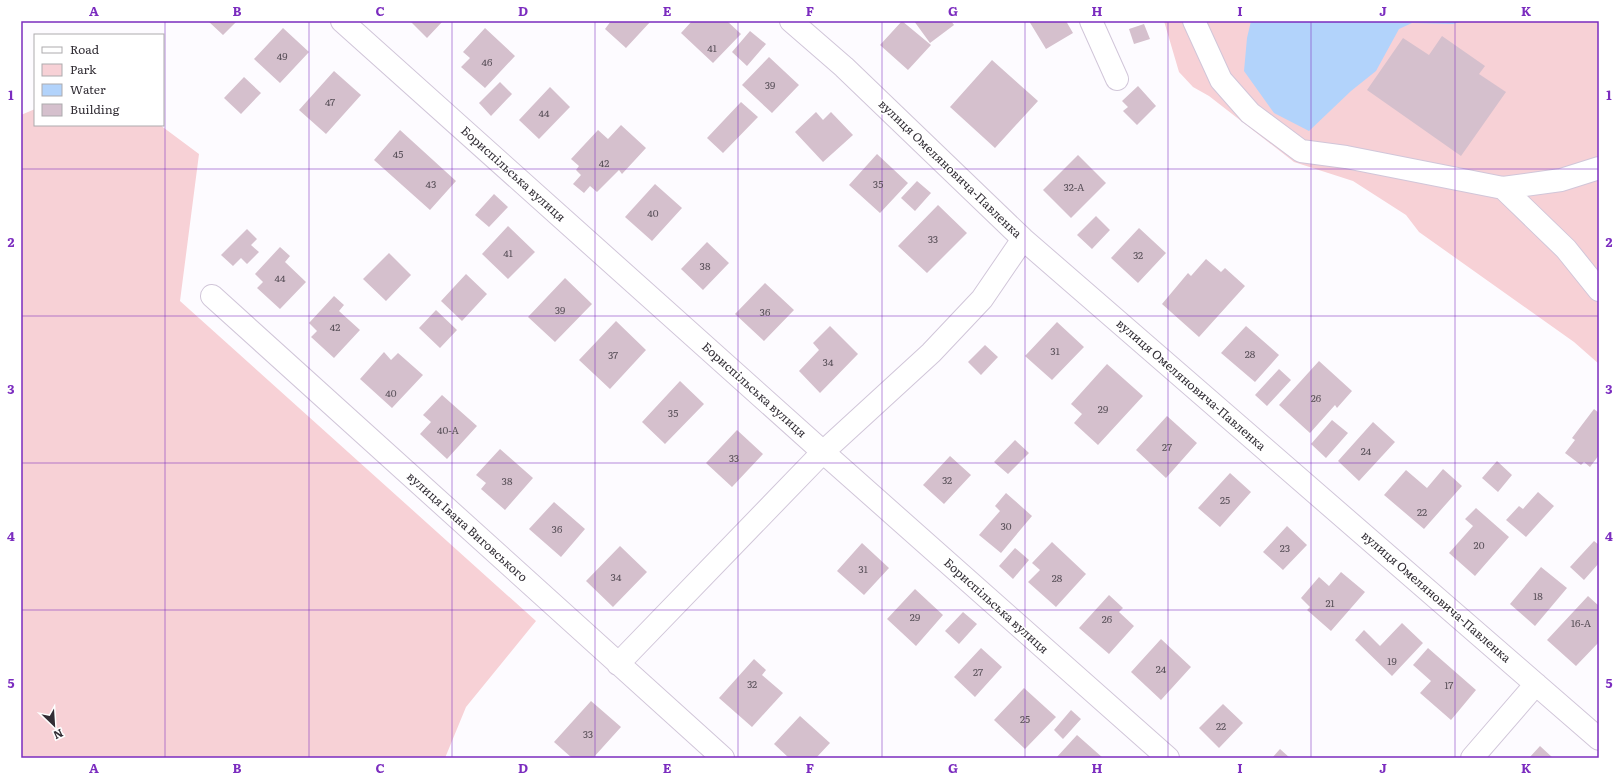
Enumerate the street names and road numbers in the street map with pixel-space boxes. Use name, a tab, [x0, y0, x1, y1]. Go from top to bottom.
street label: вулиця Омеляновича-Павленка	[875, 95, 1027, 242]
street label: Бориспільська вулиця	[457, 121, 570, 225]
street label: вулиця Омеляновича-Павленка	[1113, 314, 1271, 455]
street label: Бориспільська вулиця	[698, 337, 811, 441]
street label: вулиця Івана Виговського	[403, 467, 532, 585]
street label: вулиця Омеляновича-Павленка	[1358, 526, 1516, 667]
street label: Бориспільська вулиця	[940, 553, 1053, 657]

